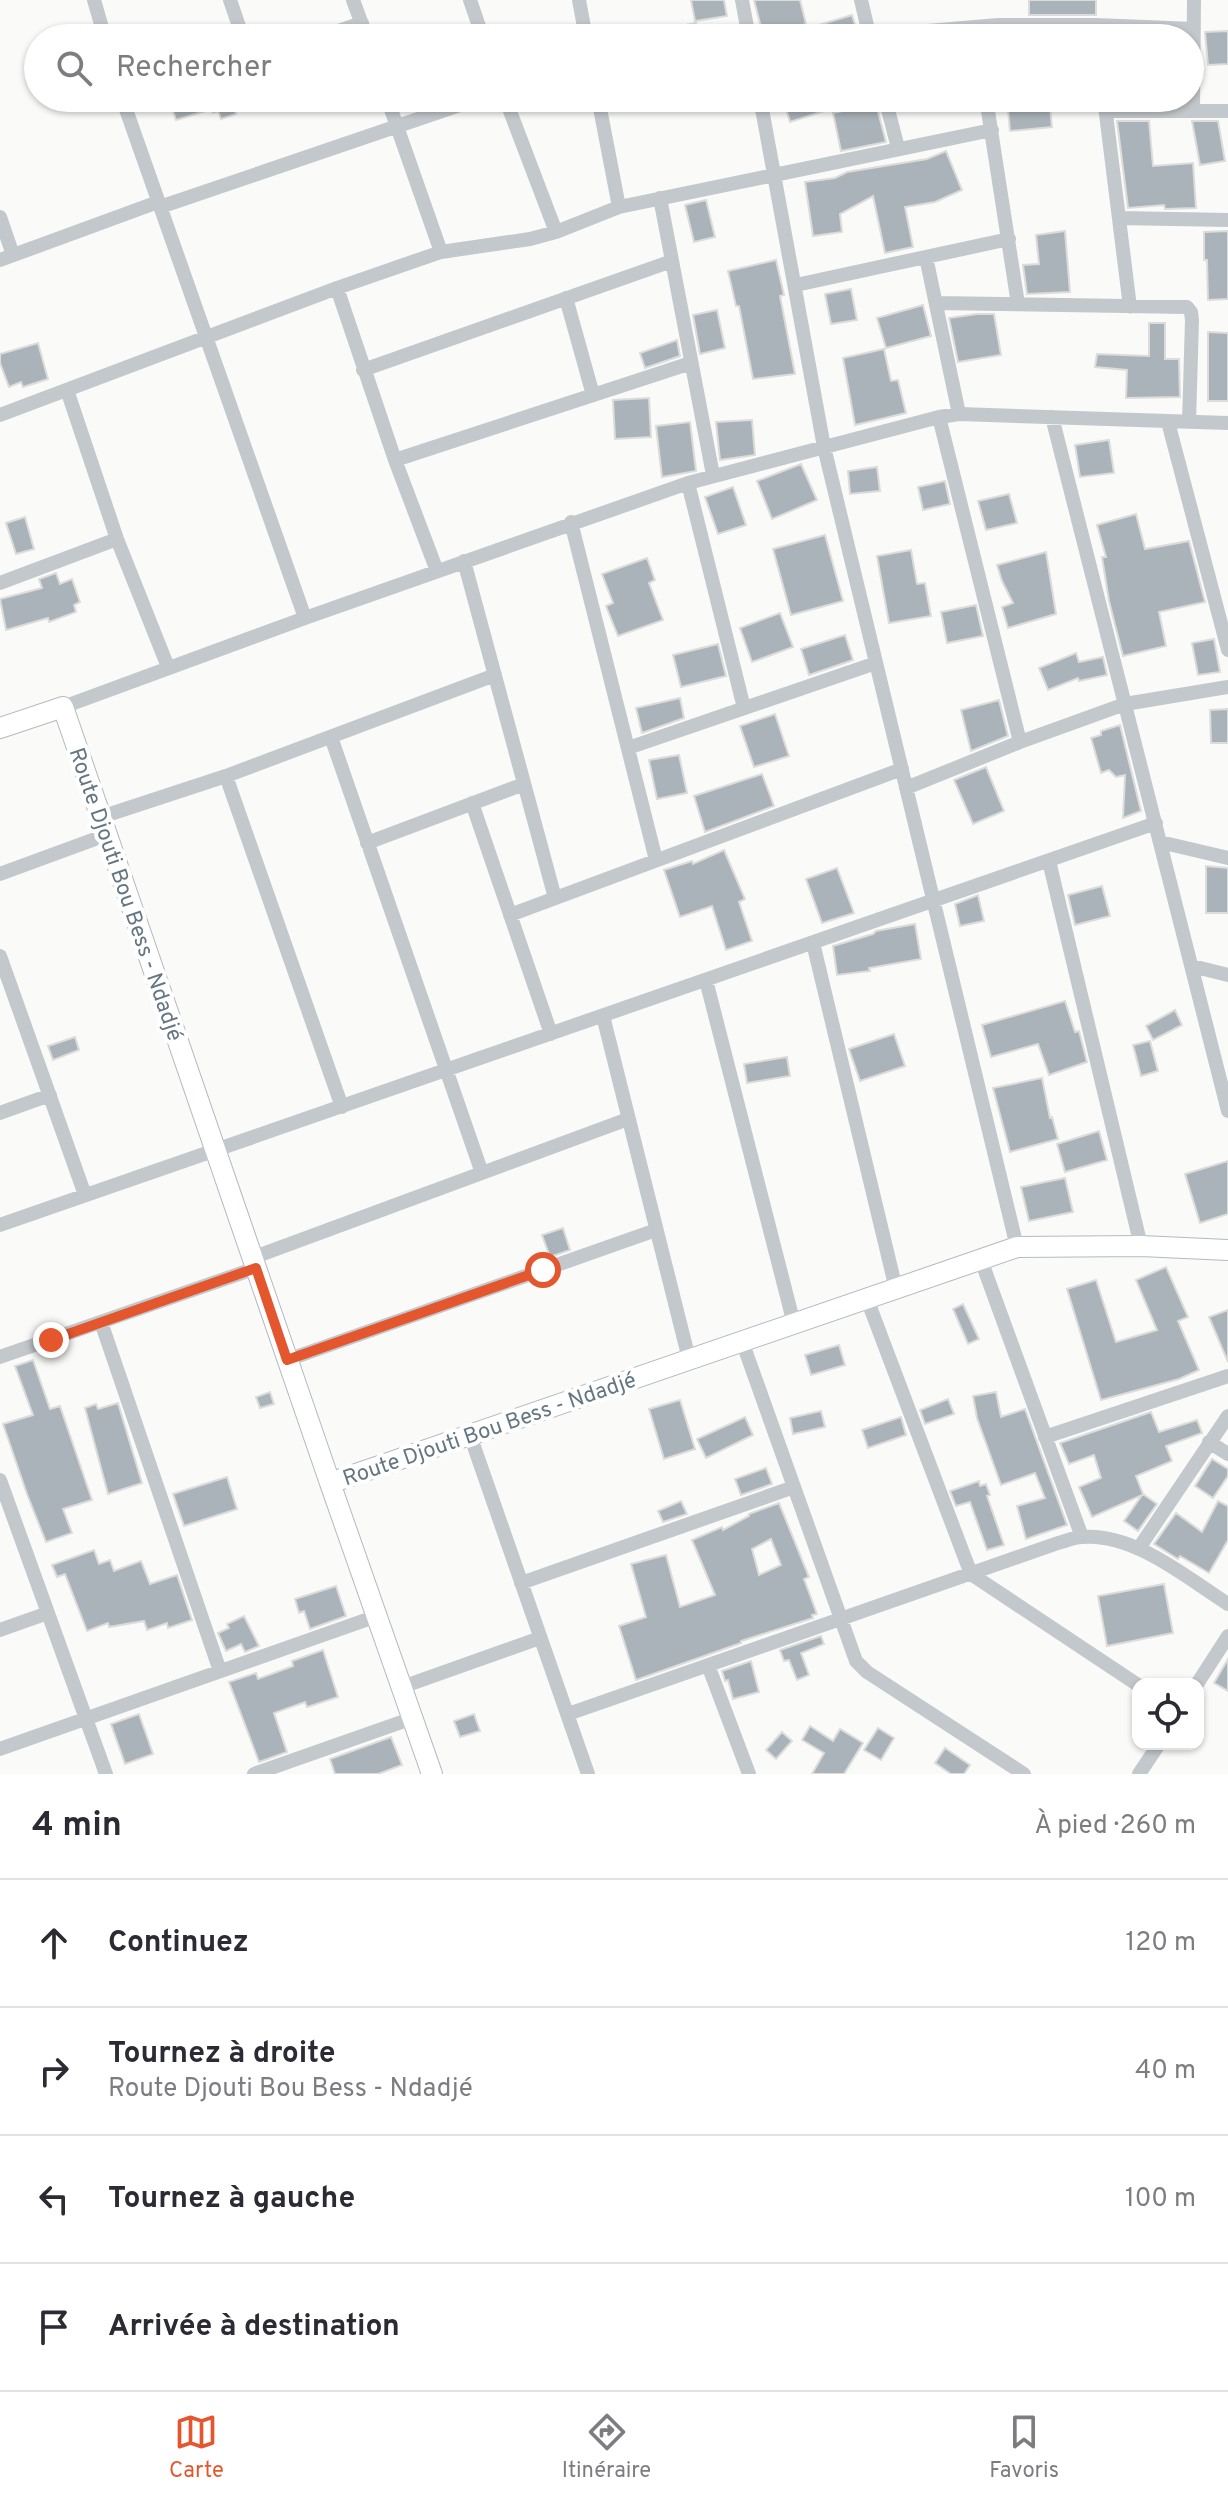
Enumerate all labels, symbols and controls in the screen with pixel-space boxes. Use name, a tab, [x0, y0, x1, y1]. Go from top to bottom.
search box	[24, 24, 1204, 112]
icon: search	[52, 46, 96, 90]
text: Rechercher	[116, 50, 272, 87]
street label: Route Djouti Bou Bess - Ndadjé	[62, 745, 188, 1045]
route start	[525, 1252, 561, 1288]
route end	[33, 1322, 69, 1358]
street label: Route Djouti Bou Bess - Ndadjé	[340, 1367, 640, 1493]
map controls	[1132, 1678, 1204, 1750]
button: locate	[1132, 1678, 1204, 1750]
text: 4 min	[32, 1805, 122, 1848]
text: À pied · 260 m	[1034, 1810, 1196, 1843]
icon: ahead	[32, 1921, 76, 1965]
text: Continuez	[108, 1925, 249, 1962]
text: 120 m	[1126, 1927, 1196, 1960]
text: Tournez à droite	[108, 2036, 336, 2073]
icon: right	[32, 2049, 76, 2093]
text: 40 m	[1135, 2055, 1196, 2088]
text: Route Djouti Bou Bess - Ndadjé	[108, 2073, 473, 2106]
icon: left	[32, 2177, 76, 2221]
text: Tournez à gauche	[108, 2181, 355, 2218]
text: 100 m	[1125, 2183, 1196, 2216]
icon: arrive	[32, 2305, 76, 2349]
text: Arrivée à destination	[108, 2309, 400, 2346]
tab: Carte	[169, 2410, 224, 2485]
tab: Itinéraire	[562, 2410, 651, 2485]
tab: Favoris	[989, 2410, 1059, 2485]

